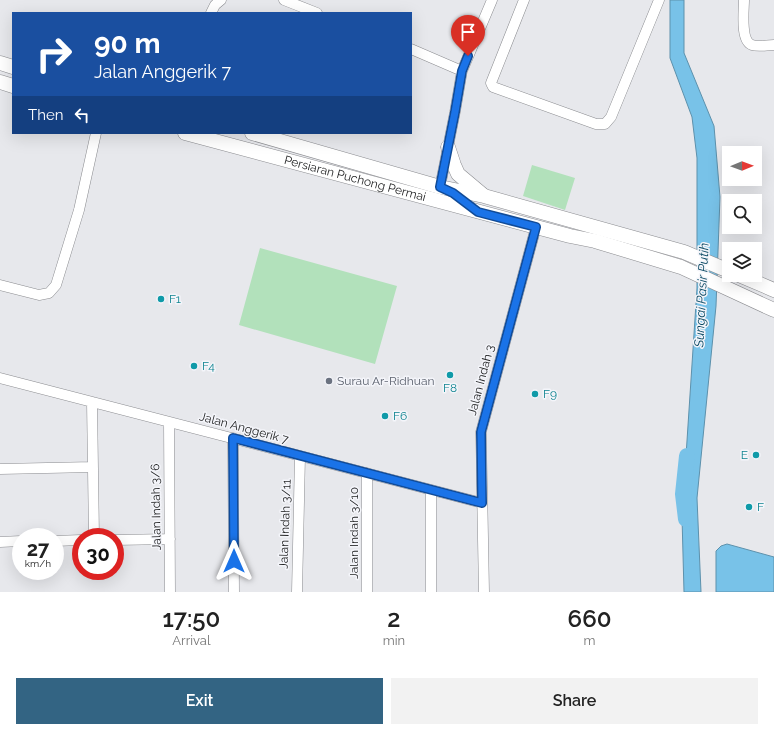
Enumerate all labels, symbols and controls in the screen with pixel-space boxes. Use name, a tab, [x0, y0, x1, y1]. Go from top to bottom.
pin	[451, 15, 485, 56]
icon: arrive	[457, 21, 479, 43]
text: 90 m	[94, 27, 160, 60]
icon: right	[28, 28, 80, 80]
text: Jalan Anggerik 7	[94, 61, 231, 82]
icon: left	[71, 104, 93, 126]
text: Then	[28, 106, 63, 124]
north arrow	[722, 146, 762, 186]
map controls	[722, 146, 762, 282]
street label: Persiaran Puchong Permai	[283, 153, 427, 204]
button: search	[722, 194, 762, 234]
water label: Sungai Pasir Putih	[691, 242, 712, 349]
button: layers	[722, 242, 762, 282]
place label: F1	[169, 292, 181, 306]
marker: F1	[156, 294, 166, 304]
street label: Jalan Indah 3	[465, 343, 497, 417]
place label: F4	[202, 359, 215, 373]
marker: F4	[189, 361, 199, 371]
marker: F8	[445, 370, 455, 380]
place label: Surau Ar-Ridhuan	[337, 374, 434, 388]
marker: Surau Ar-Ridhuan	[324, 376, 334, 386]
place label: F8	[443, 381, 457, 395]
place label: F9	[543, 387, 557, 401]
marker: F9	[530, 389, 540, 399]
street label: Jalan Anggerik 7	[198, 409, 290, 447]
place label: F6	[393, 409, 407, 423]
marker: F6	[380, 411, 390, 421]
place label: E	[741, 448, 748, 462]
marker: E	[751, 450, 761, 460]
street label: Jalan Indah 3/6	[148, 463, 164, 551]
street label: Jalan Indah 3/11	[276, 479, 294, 569]
street label: Jalan Indah 3/10	[347, 487, 361, 579]
place label: F	[757, 500, 764, 514]
marker: F	[744, 502, 754, 512]
speed limit sign: 30	[72, 528, 124, 580]
text: 27	[27, 537, 49, 561]
position arrow	[213, 540, 255, 582]
text: km/h	[25, 558, 51, 569]
text: 17:50	[162, 604, 220, 633]
text: 2	[387, 604, 401, 633]
text: 660	[568, 604, 611, 633]
text: Arrival	[172, 633, 210, 648]
text: min	[383, 633, 405, 648]
text: m	[584, 633, 596, 648]
button: Exit	[16, 678, 383, 724]
button: Share	[391, 678, 758, 724]

